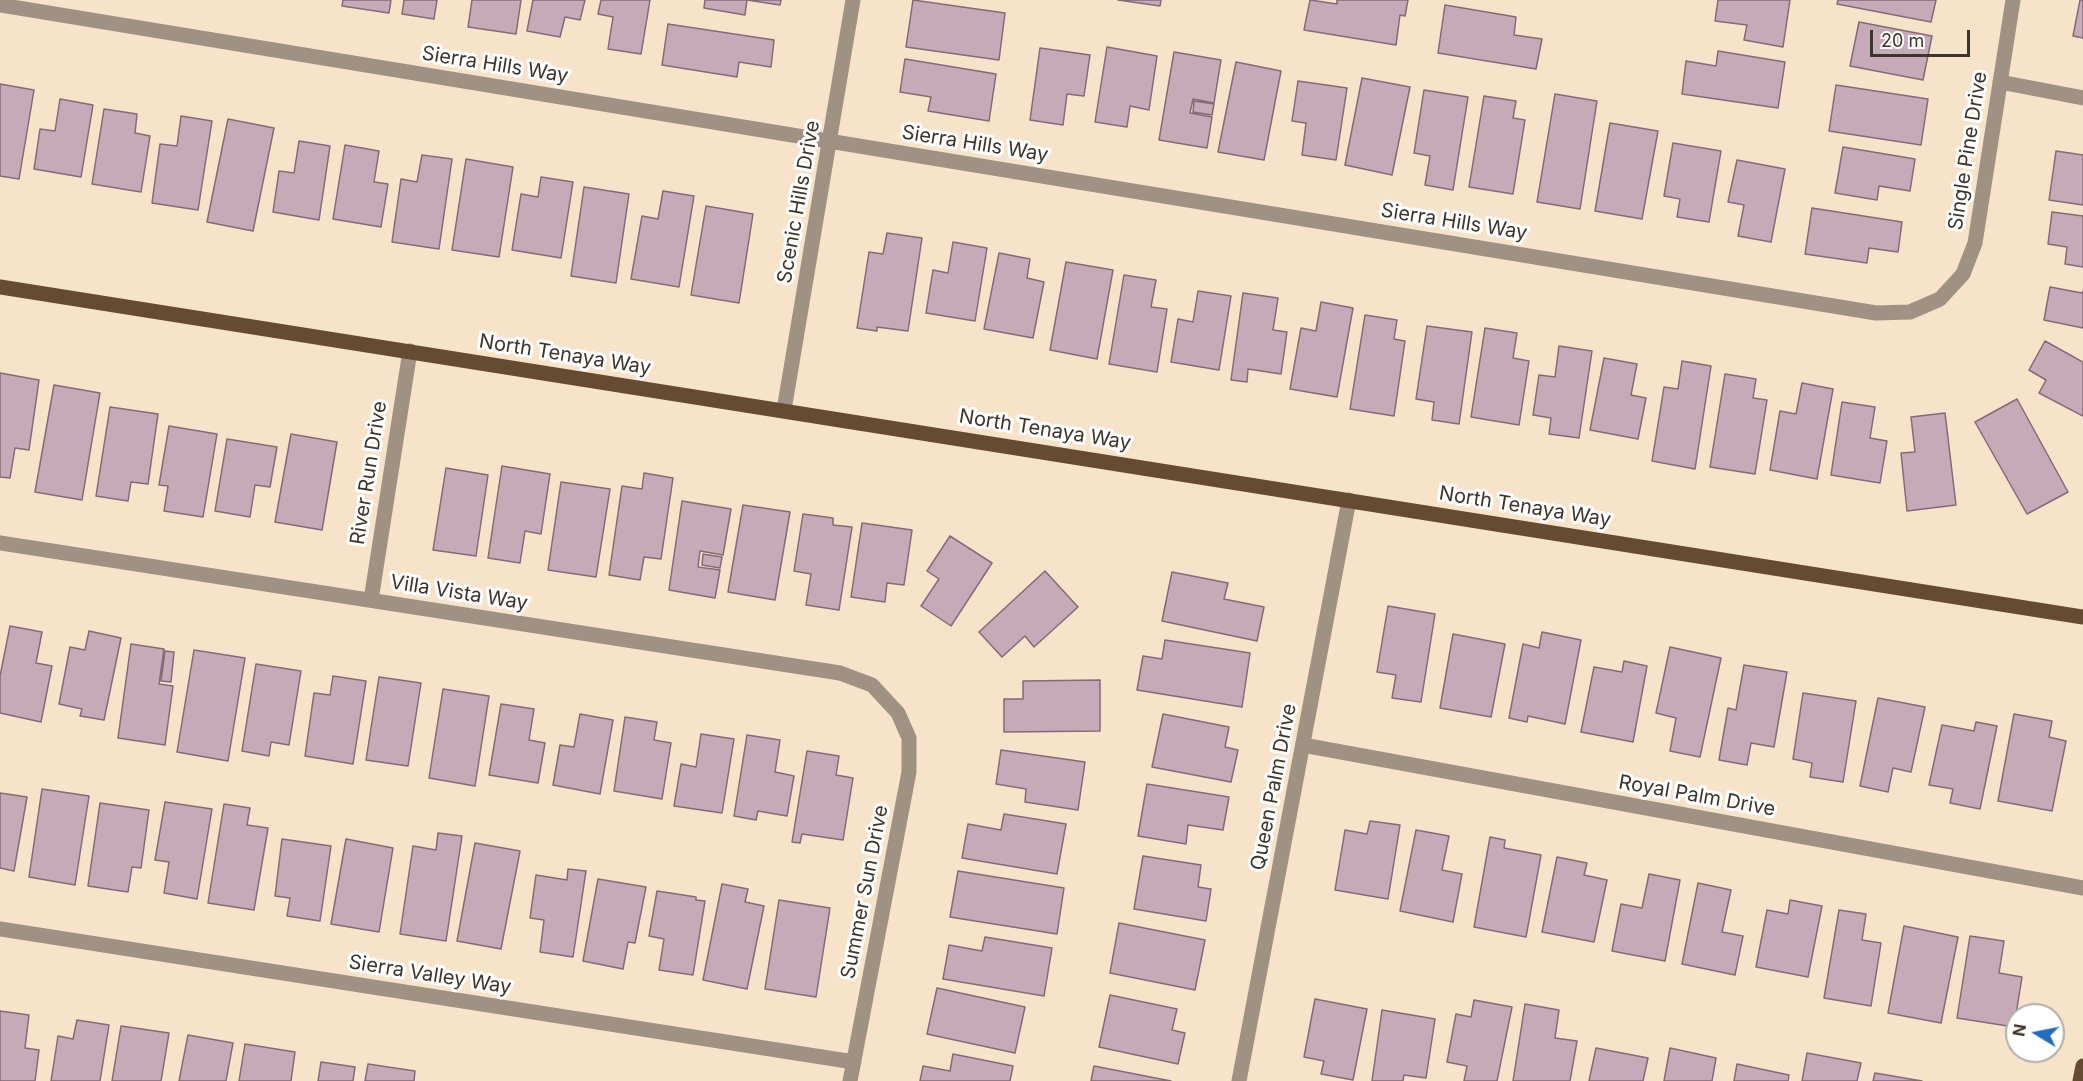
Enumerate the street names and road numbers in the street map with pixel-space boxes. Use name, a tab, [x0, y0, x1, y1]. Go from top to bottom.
street label: Sierra Hills Way	[420, 42, 570, 88]
street label: Single Pine Drive	[1944, 70, 1992, 232]
street label: Scenic Hills Drive	[773, 119, 825, 285]
street label: Sierra Hills Way	[900, 121, 1050, 167]
street label: Sierra Hills Way	[1379, 199, 1529, 245]
street label: North Tenaya Way	[477, 330, 653, 380]
street label: River Run Drive	[346, 399, 392, 547]
street label: North Tenaya Way	[957, 405, 1133, 455]
street label: North Tenaya Way	[1437, 482, 1613, 532]
street label: Villa Vista Way	[389, 570, 529, 616]
street label: Queen Palm Drive	[1246, 702, 1302, 872]
street label: Royal Palm Drive	[1617, 770, 1777, 822]
street label: Summer Sun Drive	[836, 803, 894, 981]
street label: Sierra Valley Way	[347, 950, 513, 1000]

